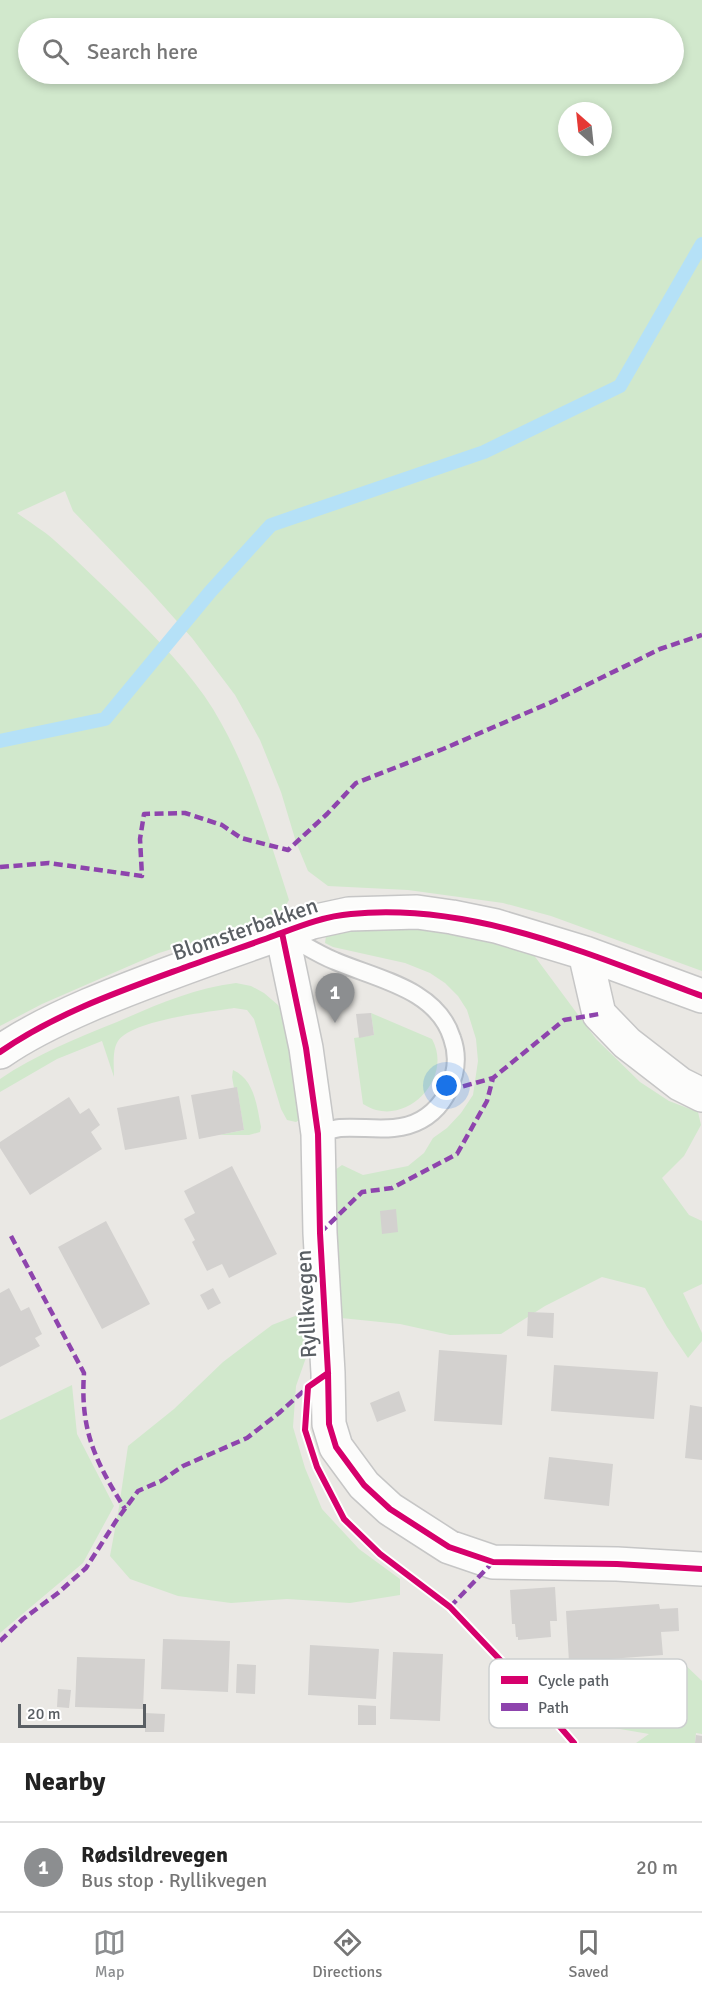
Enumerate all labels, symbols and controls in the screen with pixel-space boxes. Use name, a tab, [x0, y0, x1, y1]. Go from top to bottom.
search box	[18, 18, 684, 84]
icon: search	[39, 35, 72, 68]
text: Search here	[87, 38, 198, 65]
north arrow	[558, 102, 612, 156]
street label: Blomsterbakken	[169, 891, 321, 967]
pin: 1	[316, 974, 354, 1023]
your location	[432, 1071, 461, 1100]
street label: Ryllikvegen	[290, 1249, 322, 1359]
legend	[489, 1659, 687, 1728]
text: Cycle path	[538, 1671, 609, 1691]
text: Path	[538, 1698, 569, 1718]
scale bar	[18, 1701, 146, 1728]
text: 20 m	[27, 1704, 61, 1724]
text: Nearby	[24, 1766, 105, 1798]
text: Rødsildrevegen	[81, 1841, 228, 1868]
text: 1	[38, 1855, 49, 1880]
text: 20 m	[636, 1855, 678, 1880]
text: Bus stop · Ryllikvegen	[81, 1868, 267, 1893]
tab: Map	[93, 1926, 126, 1982]
tab: Directions	[312, 1926, 382, 1982]
tab: Saved	[569, 1926, 609, 1982]

